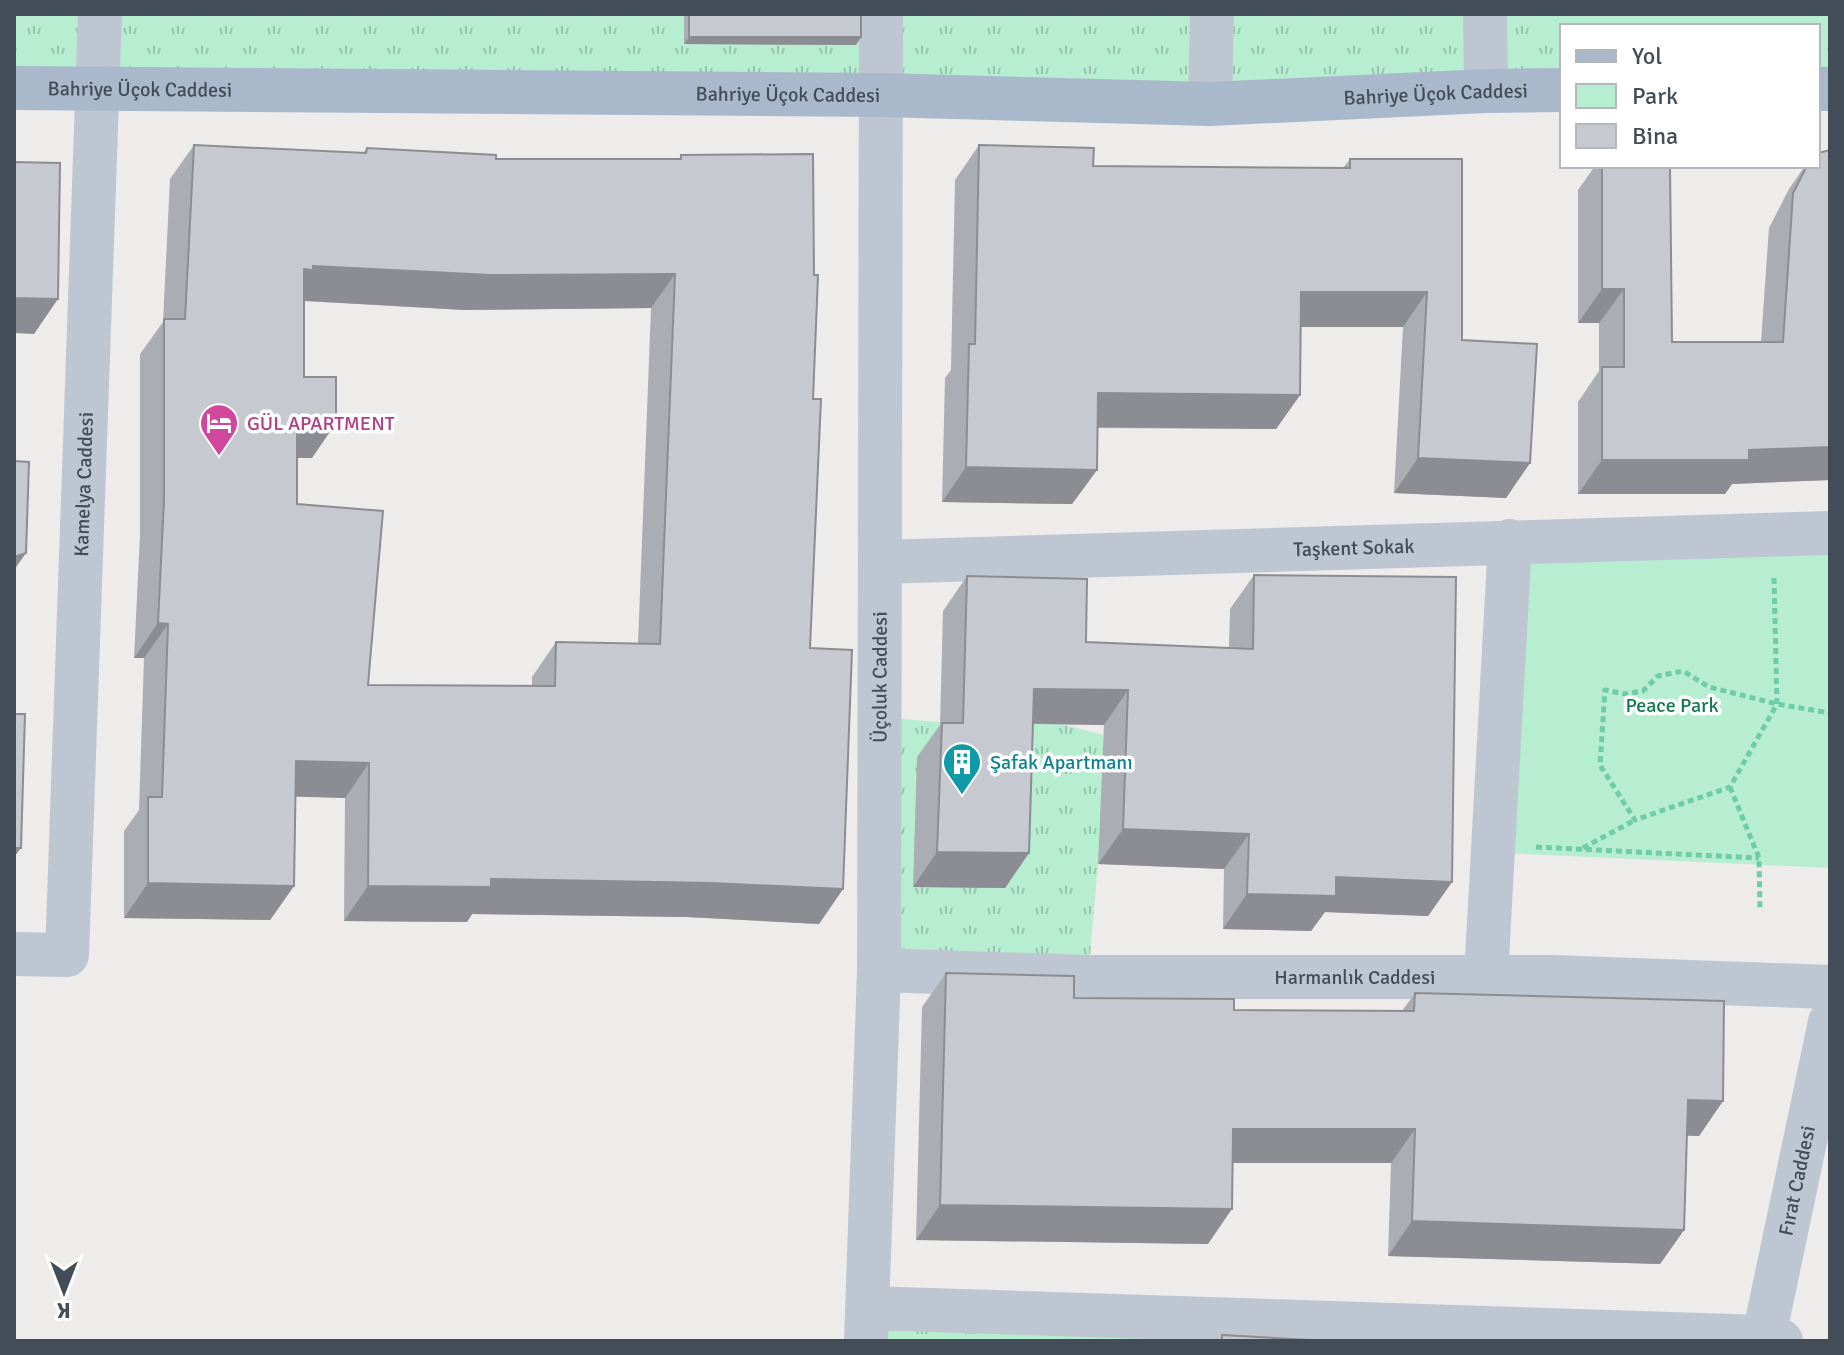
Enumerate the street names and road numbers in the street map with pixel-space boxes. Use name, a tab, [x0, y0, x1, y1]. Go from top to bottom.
street label: Bahriye Üçok Caddesi	[48, 76, 232, 103]
street label: Bahriye Üçok Caddesi	[1343, 78, 1528, 111]
street label: Bahriye Üçok Caddesi	[696, 82, 880, 108]
street label: Kamelya Caddesi	[69, 412, 99, 557]
street label: Taşkent Sokak	[1293, 534, 1415, 562]
street label: Üçoluk Caddesi	[867, 611, 893, 743]
street label: Harmanlık Caddesi	[1274, 965, 1435, 990]
street label: Fırat Caddesi	[1773, 1123, 1821, 1238]

